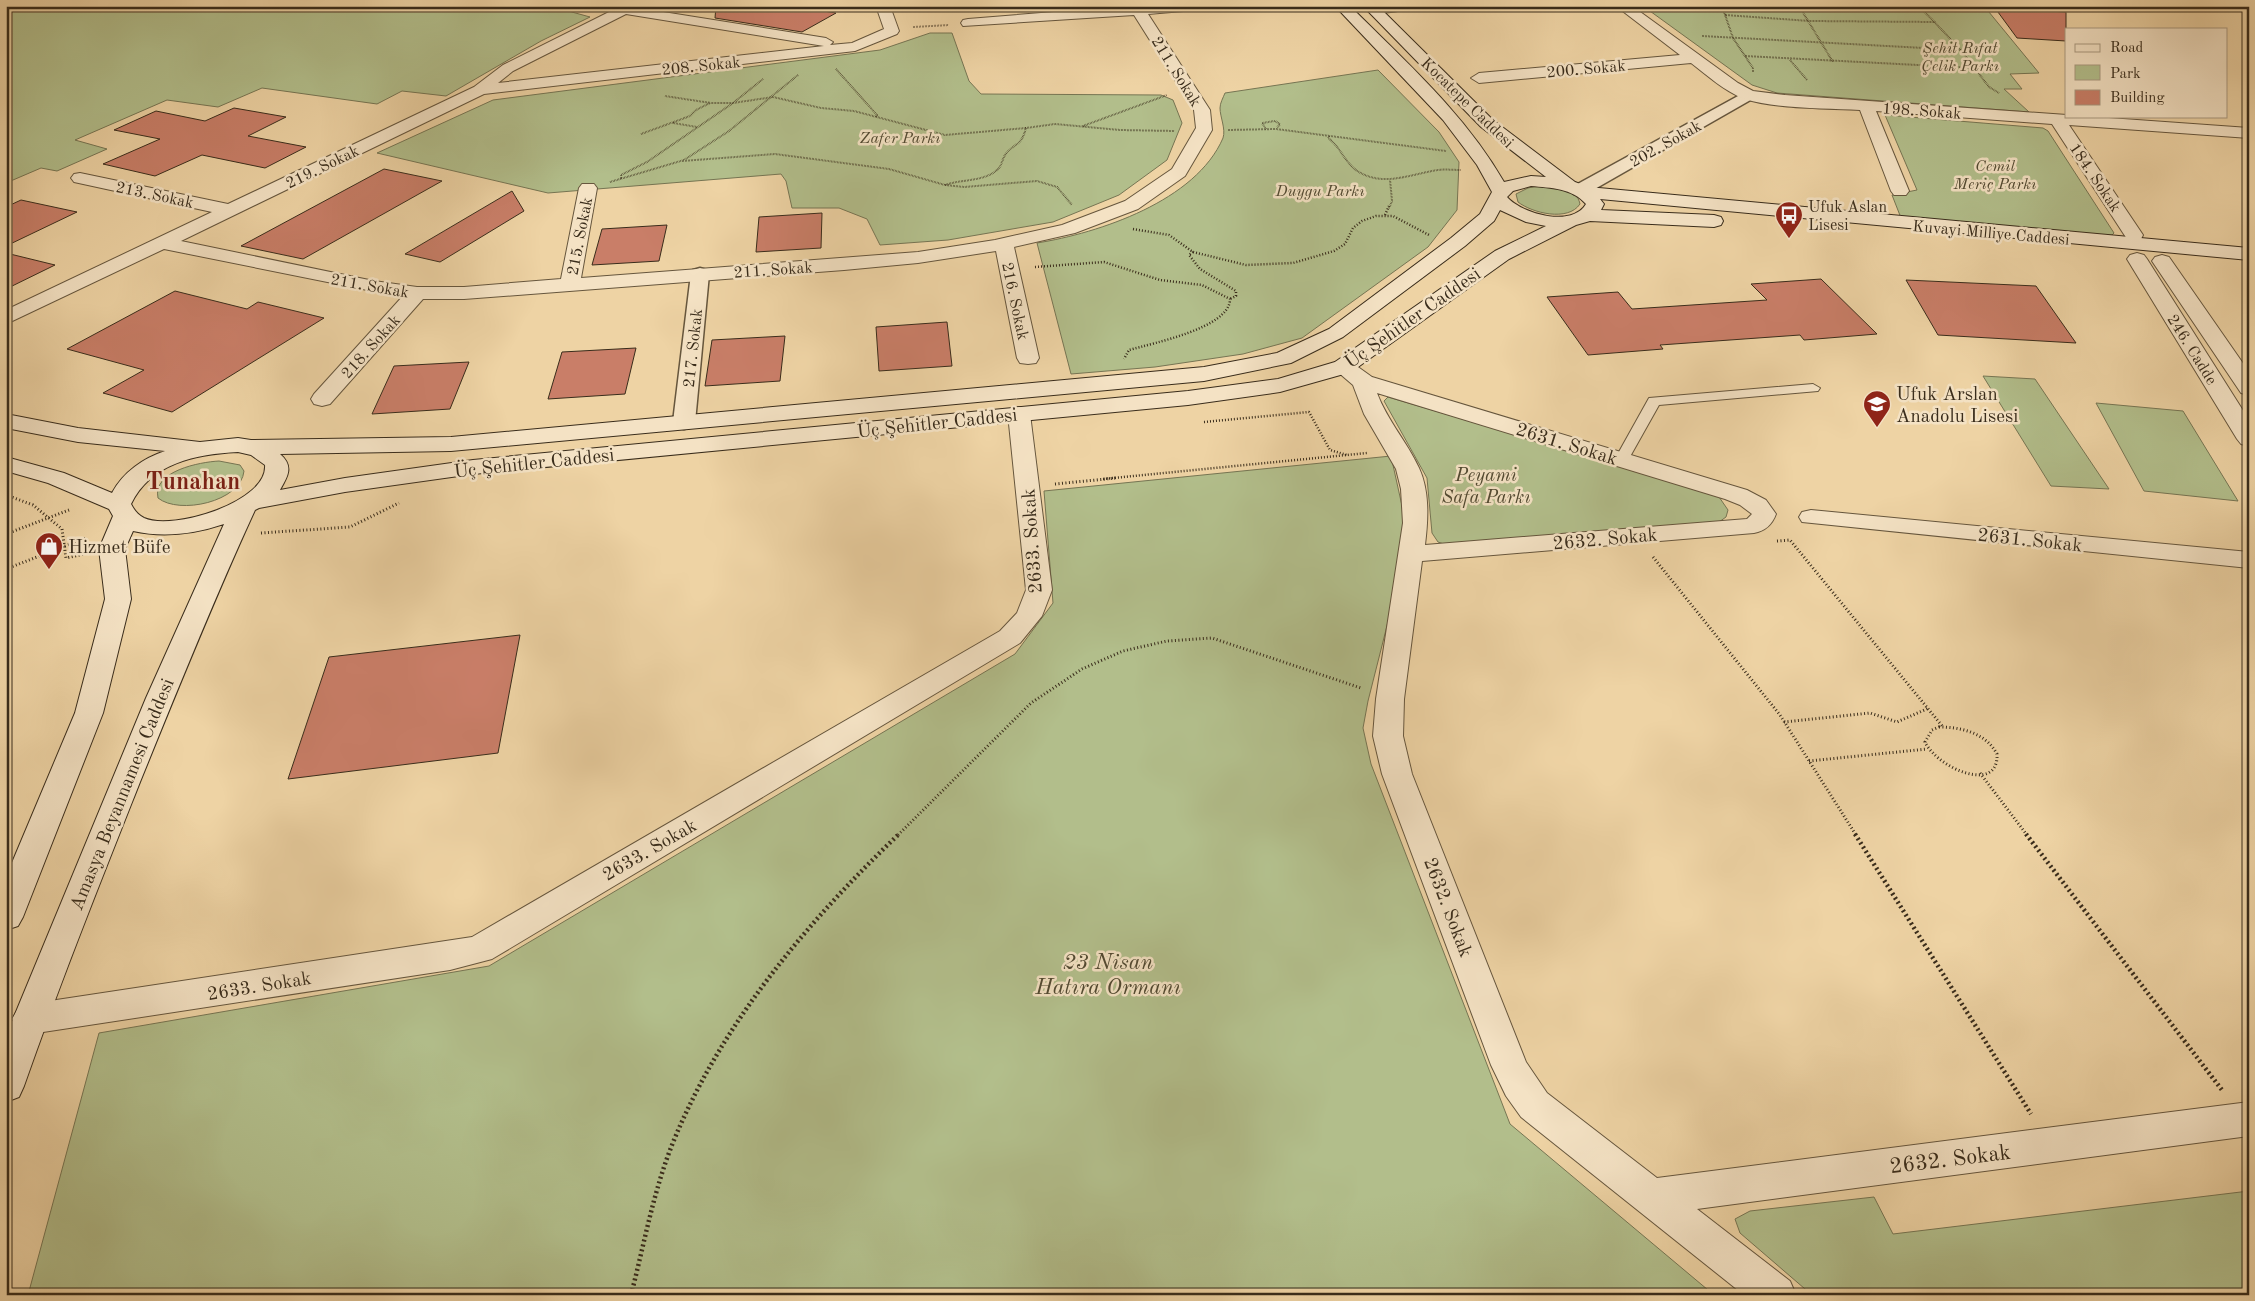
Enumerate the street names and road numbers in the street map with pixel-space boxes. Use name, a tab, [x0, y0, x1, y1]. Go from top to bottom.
street label: 211. Sokak	[1148, 34, 1203, 110]
street label: 208. Sokak	[661, 55, 741, 79]
street label: Kocatepe Caddesi	[1417, 55, 1516, 152]
street label: 200. Sokak	[1546, 59, 1626, 81]
street label: 198. Sokak	[1882, 101, 1962, 123]
street label: 202. Sokak	[1627, 119, 1704, 171]
street label: 184. Sokak	[2066, 141, 2123, 215]
street label: 219. Sokak	[284, 143, 362, 192]
street label: 213. Sokak	[114, 180, 195, 212]
street label: 215. Sokak	[566, 196, 596, 277]
street label: Kuvayi Milliye Caddesi	[1912, 219, 2070, 249]
street label: 211. Sokak	[733, 260, 813, 282]
street label: 216. Sokak	[998, 261, 1030, 342]
street label: Üç Şehitler Caddesi	[1340, 262, 1485, 373]
street label: 211. Sokak	[329, 272, 410, 302]
street label: 217. Sokak	[682, 308, 706, 388]
street label: 246. Cadde	[2163, 312, 2219, 388]
street label: 218. Sokak	[339, 313, 404, 382]
street label: Üç Şehitler Caddesi	[856, 403, 1018, 442]
street label: 2631. Sokak	[1513, 421, 1619, 470]
street label: Üç Şehitler Caddesi	[453, 443, 615, 482]
street label: 2633. Sokak	[1020, 488, 1047, 594]
street label: 2632. Sokak	[1552, 526, 1658, 555]
street label: 2631. Sokak	[1976, 527, 2083, 556]
street label: Amasya Beyannamesi Caddesi	[68, 676, 179, 914]
street label: 2633. Sokak	[600, 817, 701, 886]
street label: 2632. Sokak	[1419, 855, 1474, 960]
street label: 2633. Sokak	[206, 970, 313, 1005]
street label: 2632. Sokak	[1889, 1142, 2012, 1178]

